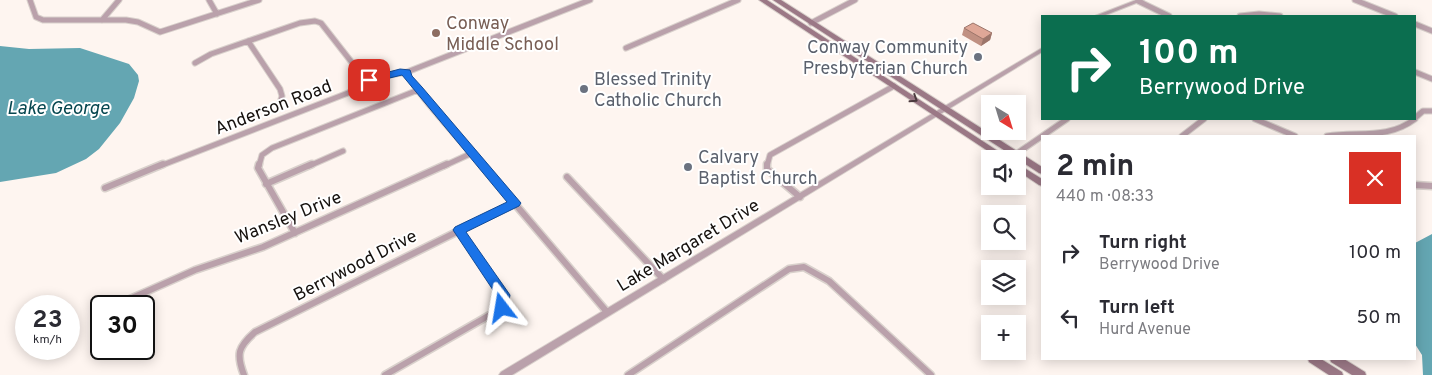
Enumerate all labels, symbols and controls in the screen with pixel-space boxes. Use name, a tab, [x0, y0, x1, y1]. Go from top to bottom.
place label: Conway Middle School	[446, 13, 559, 57]
marker: Conway Middle School	[430, 27, 442, 39]
text: 100 m	[1139, 32, 1239, 76]
icon: right	[1056, 35, 1121, 100]
place label: Conway Community Presbyterian Church	[803, 37, 968, 81]
marker: Conway Community Presbyterian Church	[972, 51, 984, 63]
pin	[348, 59, 390, 101]
icon: arrive	[355, 66, 383, 94]
place label: Blessed Trinity Catholic Church	[594, 69, 722, 113]
text: Berrywood Drive	[1139, 75, 1305, 102]
street label: Anderson Road	[212, 76, 335, 141]
marker: Blessed Trinity Catholic Church	[578, 83, 590, 95]
one-way arrow	[908, 93, 917, 102]
north arrow	[981, 95, 1026, 140]
map controls	[981, 95, 1026, 360]
water label: Lake George	[7, 97, 109, 121]
place label: Calvary Baptist Church	[698, 147, 818, 191]
text: 2 min	[1056, 149, 1134, 186]
button: sound	[981, 150, 1026, 195]
button: close	[1349, 152, 1401, 204]
marker: Calvary Baptist Church	[682, 161, 694, 173]
street label: Wansley Drive	[232, 186, 345, 250]
text: 440 m · 08:33	[1056, 187, 1154, 207]
street label: Lake Margaret Drive	[613, 195, 764, 298]
button: search	[981, 205, 1026, 250]
street label: Berrywood Drive	[290, 225, 421, 307]
text: Turn right	[1099, 231, 1187, 255]
icon: right	[1056, 239, 1084, 267]
text: 100 m	[1349, 241, 1401, 265]
text: Berrywood Drive	[1099, 255, 1220, 275]
button: layers	[981, 260, 1026, 305]
position arrow	[475, 281, 527, 333]
speed limit sign: 30	[90, 295, 155, 360]
text: Turn left	[1099, 296, 1175, 320]
icon: left	[1056, 304, 1084, 332]
text: 23	[32, 305, 63, 337]
text: 50 m	[1356, 306, 1401, 330]
button: +	[981, 315, 1026, 360]
text: Hurd Avenue	[1099, 320, 1191, 340]
text: km/h	[33, 332, 62, 348]

